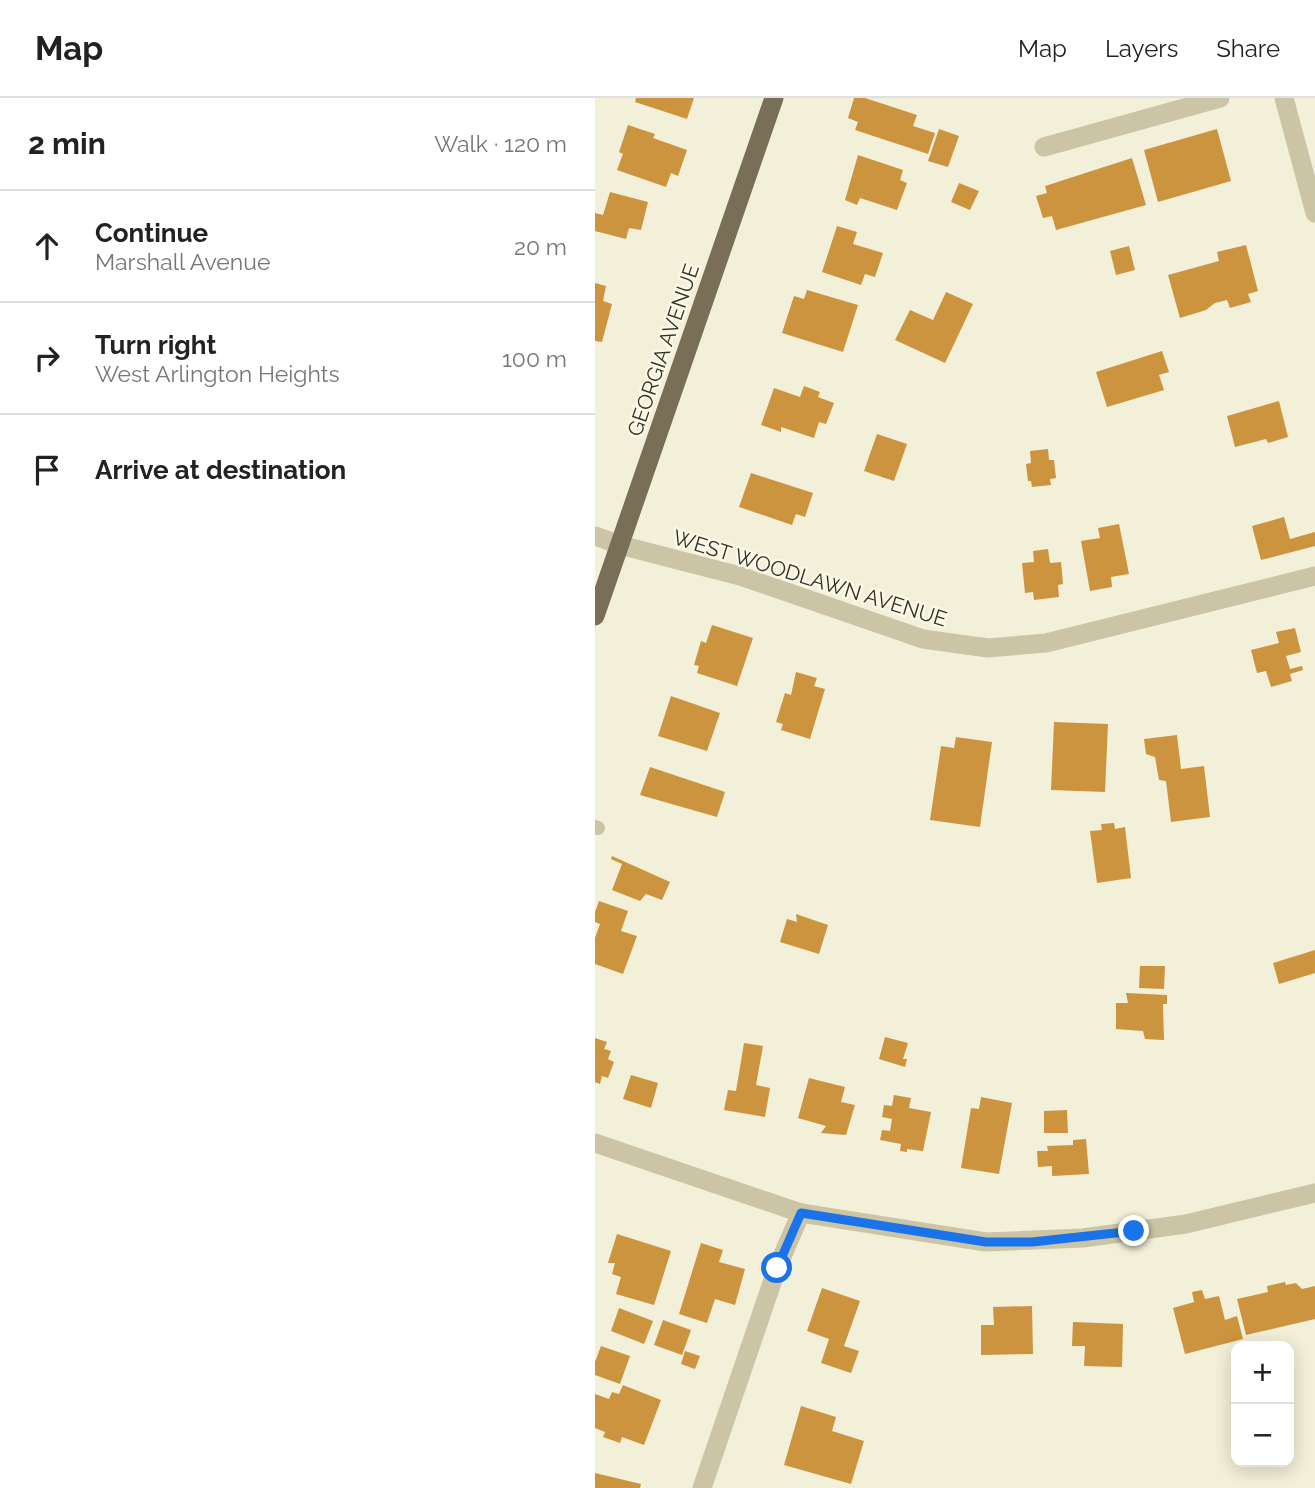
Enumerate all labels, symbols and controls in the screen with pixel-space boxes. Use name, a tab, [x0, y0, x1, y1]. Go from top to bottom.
text: Map	[35, 29, 103, 68]
text: Map	[1018, 34, 1067, 63]
text: Layers	[1105, 34, 1178, 63]
text: Share	[1216, 34, 1280, 63]
text: 2 min	[28, 126, 106, 161]
text: Walk · 120 m	[434, 130, 567, 157]
text: Continue	[95, 218, 208, 248]
icon: ahead	[28, 227, 66, 265]
text: 20 m	[514, 233, 567, 260]
text: Marshall Avenue	[95, 248, 270, 275]
street label: GEORGIA AVENUE	[622, 261, 704, 439]
text: Turn right	[95, 330, 216, 360]
icon: right	[28, 339, 66, 377]
text: 100 m	[502, 345, 567, 372]
text: West Arlington Heights	[95, 360, 340, 387]
icon: arrive	[28, 451, 66, 489]
text: Arrive at destination	[95, 455, 346, 485]
street label: WEST WOODLAWN AVENUE	[670, 524, 950, 632]
route end	[1118, 1215, 1149, 1246]
route start	[761, 1252, 792, 1283]
map controls	[1231, 1341, 1294, 1467]
button: +	[1231, 1341, 1294, 1404]
button: −	[1231, 1404, 1294, 1467]

